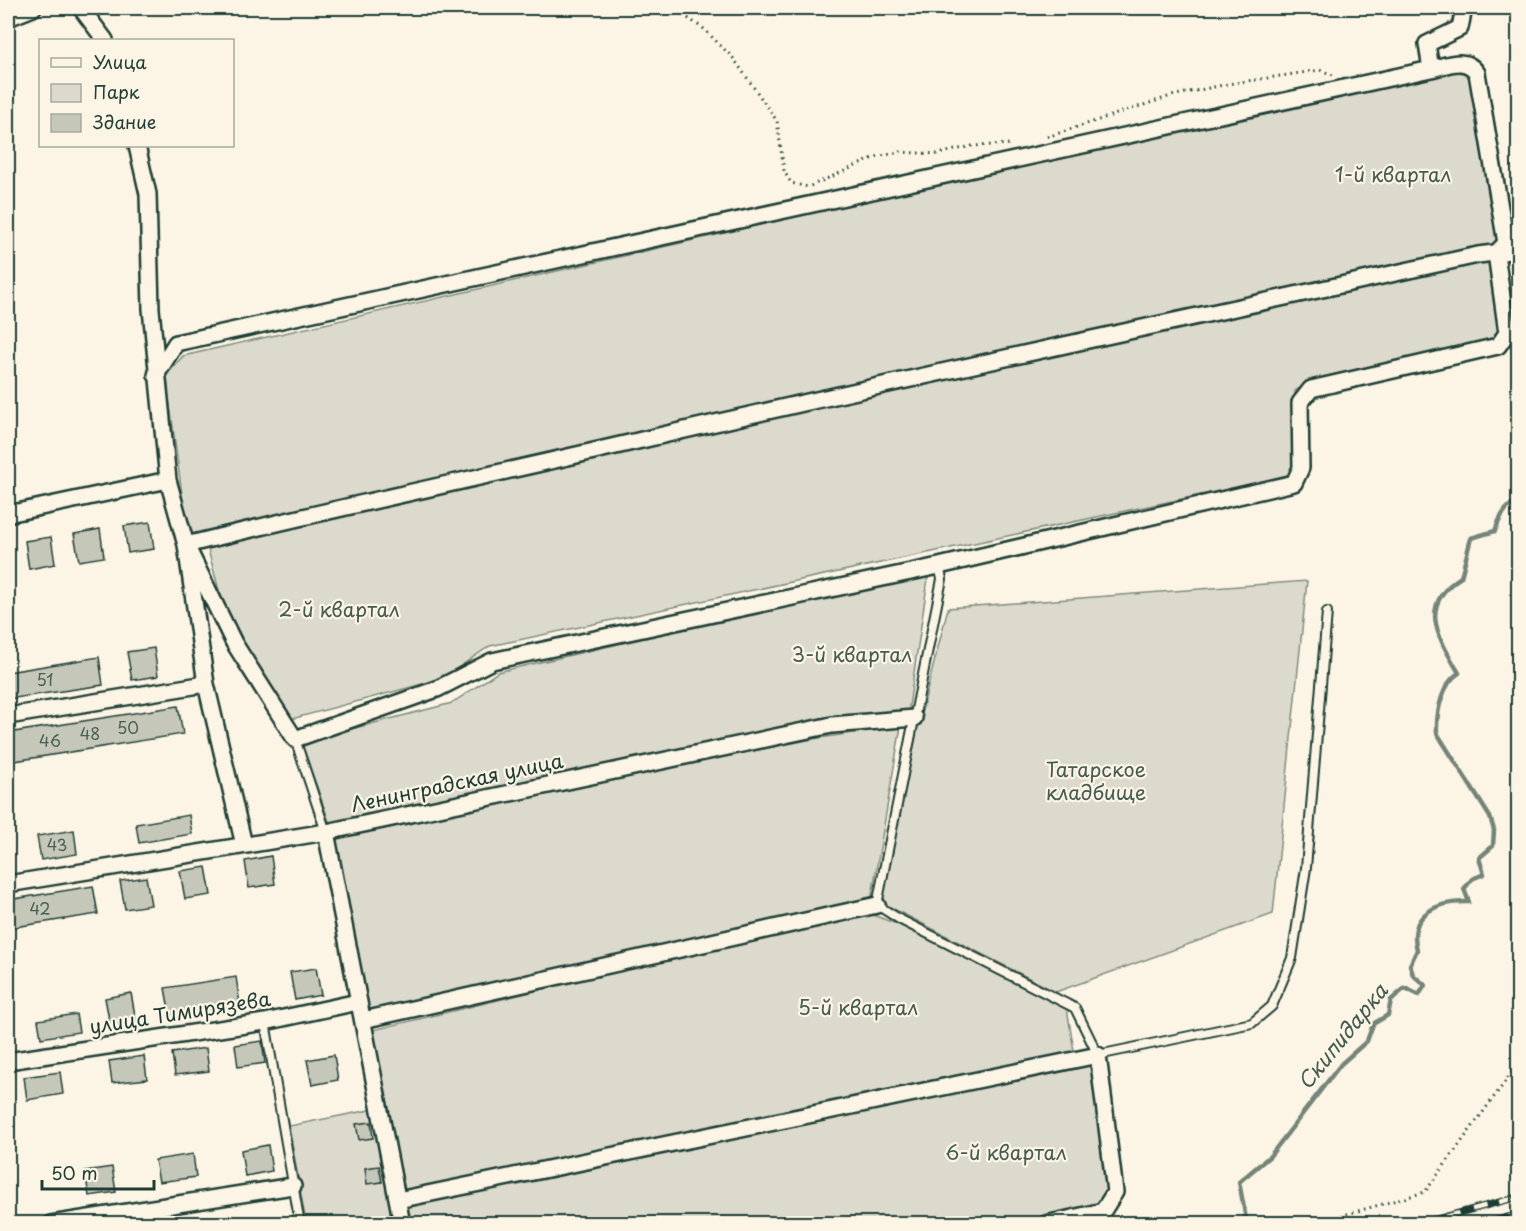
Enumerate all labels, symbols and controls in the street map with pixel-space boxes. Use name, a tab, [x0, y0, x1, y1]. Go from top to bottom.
legend	[39, 39, 234, 147]
text: Улица	[93, 48, 147, 75]
text: Парк	[93, 78, 140, 105]
text: Здание	[93, 108, 156, 135]
park label: 1-й квартал	[1335, 159, 1451, 189]
park label: 2-й квартал	[278, 594, 400, 624]
park label: 3-й квартал	[792, 639, 912, 669]
house number: 51	[36, 667, 54, 691]
house number: 50	[117, 715, 139, 739]
house number: 48	[80, 721, 100, 745]
house number: 46	[39, 728, 61, 752]
street label: Ленинградская улица	[348, 745, 566, 819]
park label: Татарское кладбище	[1046, 754, 1146, 807]
house number: 43	[47, 832, 67, 856]
house number: 42	[29, 896, 51, 920]
water label: Скипидарка	[1289, 975, 1395, 1096]
street label: улица Тимирязева	[87, 983, 273, 1041]
park label: 5-й квартал	[798, 992, 918, 1022]
park label: 6-й квартал	[945, 1137, 1067, 1167]
scale bar	[42, 1153, 154, 1191]
text: 50 m	[51, 1159, 98, 1186]

